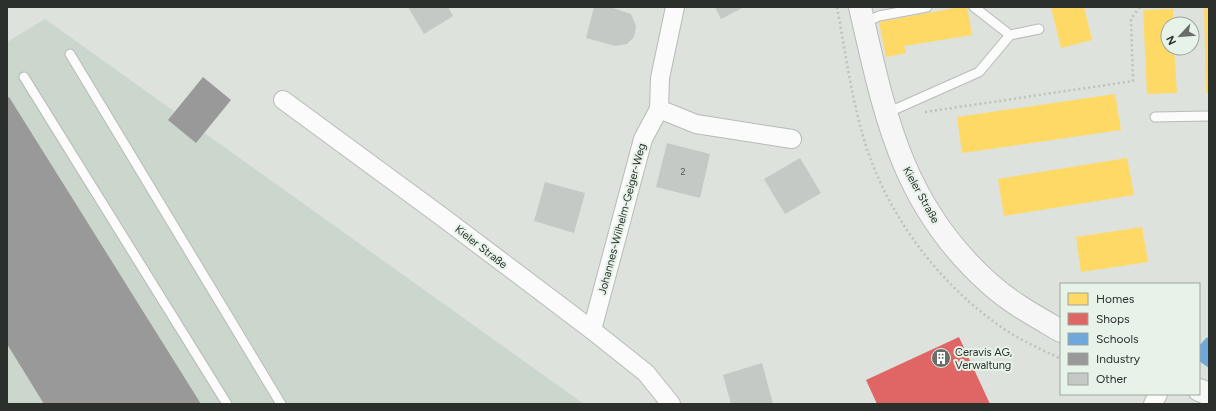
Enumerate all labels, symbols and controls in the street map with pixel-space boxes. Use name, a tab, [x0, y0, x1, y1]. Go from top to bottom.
north arrow	[1160, 16, 1200, 56]
text: N	[1164, 33, 1179, 47]
street label: Johannes-Wilhelm-Geiger-Weg	[596, 142, 648, 296]
street label: Kieler Straße	[900, 164, 942, 226]
house number: 2	[680, 166, 686, 177]
street label: Kieler Straße	[452, 223, 510, 271]
legend	[1060, 283, 1200, 395]
text: Homes	[1096, 292, 1135, 306]
text: Shops	[1096, 312, 1130, 326]
text: Schools	[1096, 332, 1139, 346]
place label: Ceravis AG, Verwaltung	[955, 346, 1013, 372]
building icon: Ceravis AG, Verwaltung	[930, 347, 952, 369]
text: Industry	[1096, 352, 1141, 366]
text: Other	[1096, 372, 1127, 386]

